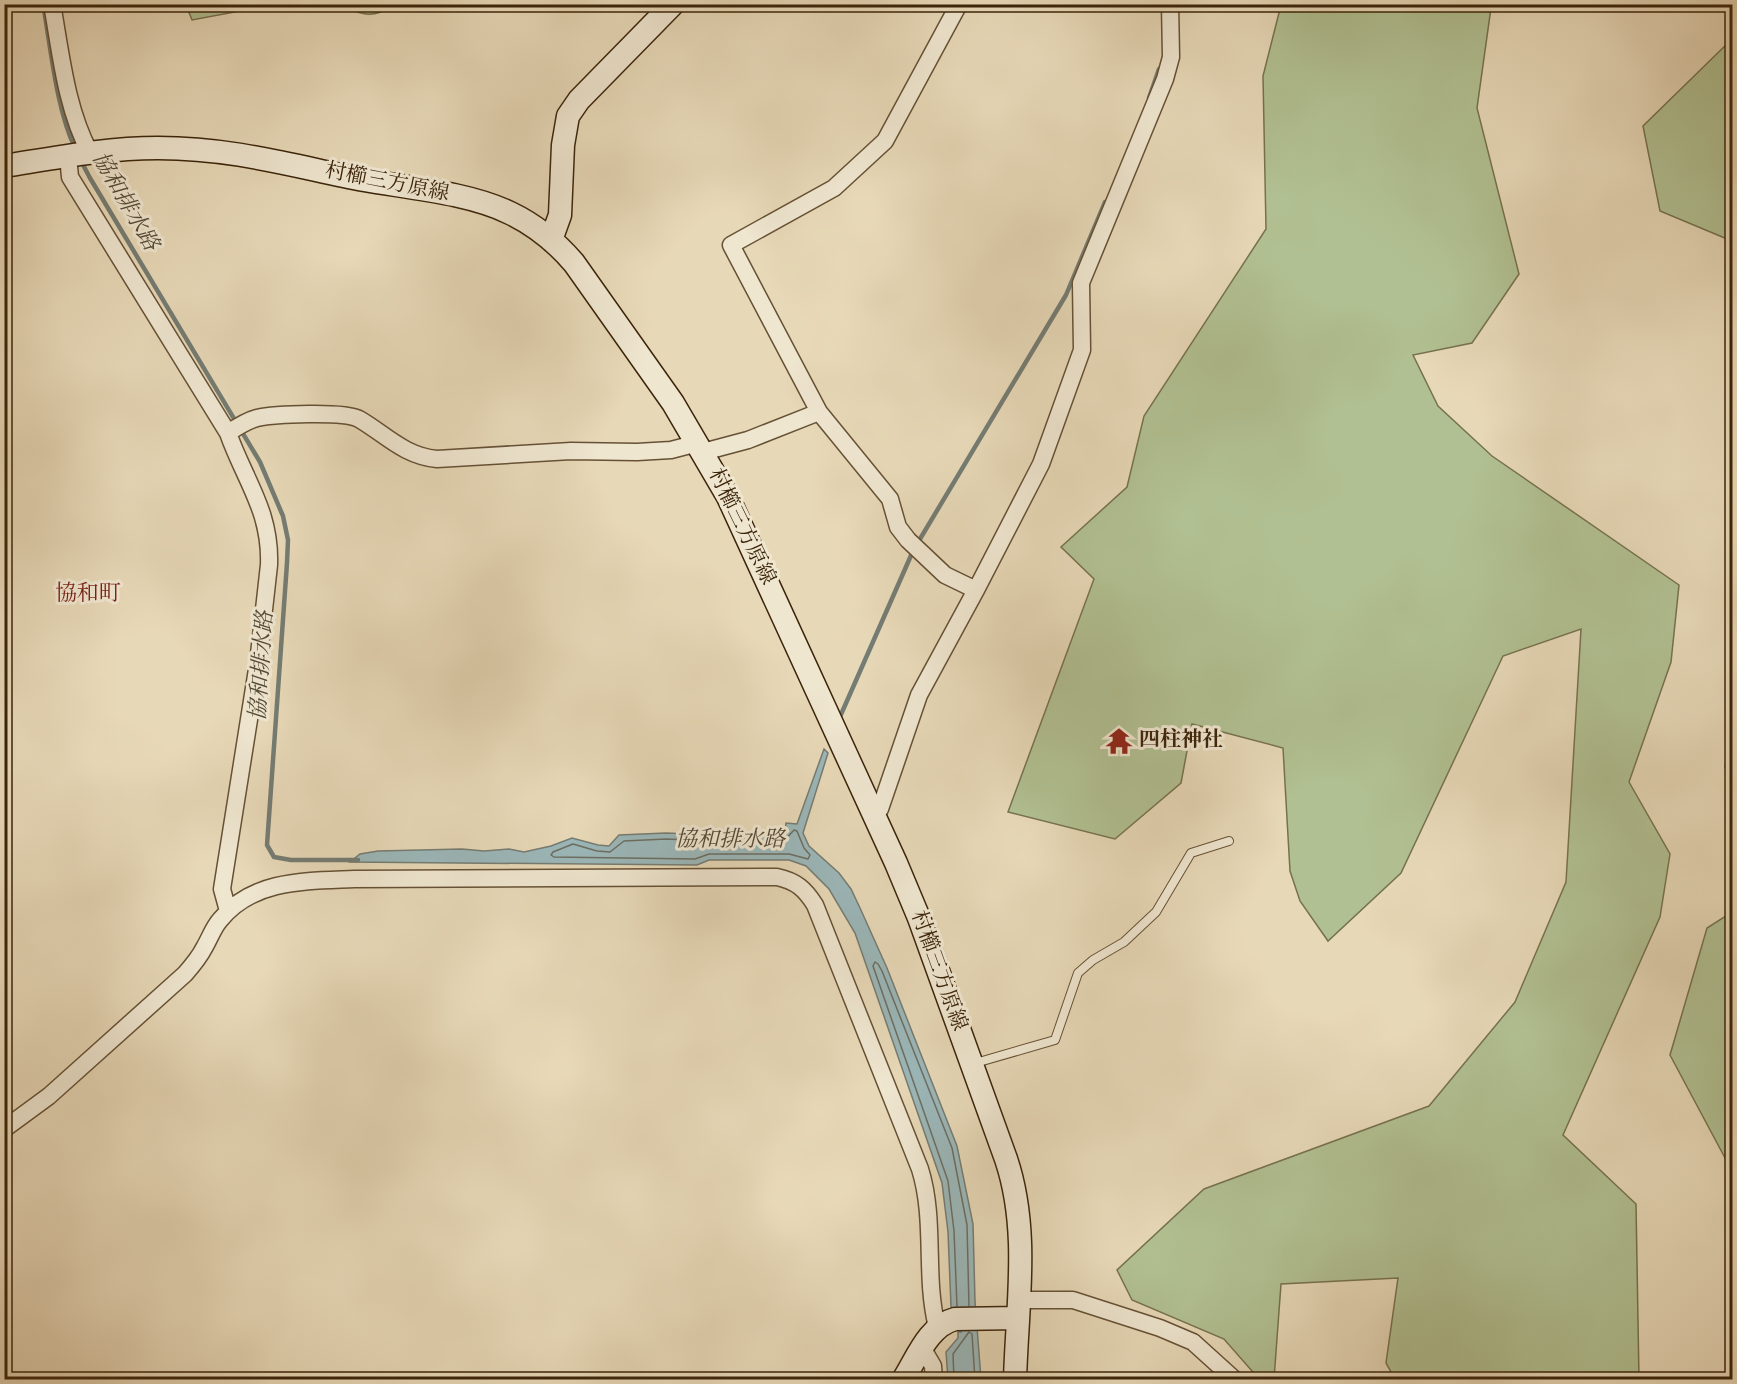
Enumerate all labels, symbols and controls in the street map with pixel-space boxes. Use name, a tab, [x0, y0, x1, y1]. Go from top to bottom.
water label: 協和排水路	[83, 146, 166, 259]
street label: 村櫛三方原線	[322, 156, 452, 210]
street label: 村櫛三方原線	[700, 464, 782, 590]
district label: 協和町	[55, 579, 121, 611]
water label: 協和排水路	[243, 608, 283, 722]
temple icon: 四柱神社	[1104, 726, 1134, 756]
place label: 四柱神社	[1139, 726, 1223, 756]
water label: 協和排水路	[675, 825, 787, 857]
street label: 村櫛三方原線	[902, 907, 974, 1035]

